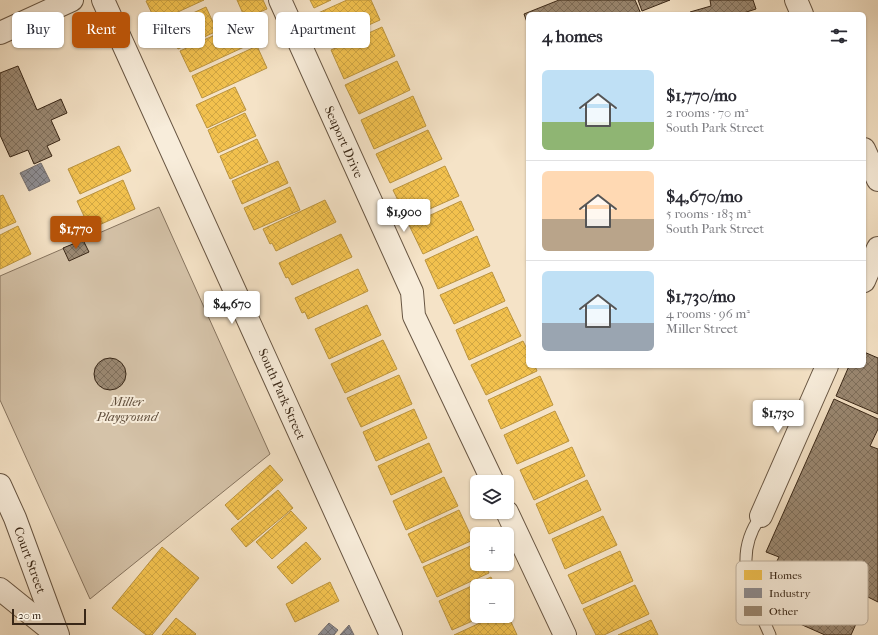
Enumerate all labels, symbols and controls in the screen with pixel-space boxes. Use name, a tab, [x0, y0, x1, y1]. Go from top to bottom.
chip: Buy	[12, 12, 64, 48]
chip: Rent	[72, 12, 130, 48]
chip: Filters	[138, 12, 205, 48]
chip: New	[213, 12, 268, 48]
chip: Apartment	[276, 12, 370, 48]
icon: filters	[828, 25, 850, 47]
text: 4 homes	[542, 26, 602, 46]
text: $1,770/mo	[666, 85, 737, 105]
icon: home	[574, 86, 622, 134]
street label: Seaport Drive	[321, 104, 367, 181]
text: 2 rooms · 70 m²	[666, 105, 749, 120]
text: South Park Street	[666, 120, 764, 135]
text: $4,670/mo	[666, 186, 743, 206]
icon: home	[574, 187, 622, 235]
pin: $1,900	[371, 199, 437, 233]
text: $1,900	[386, 204, 422, 219]
text: 5 rooms · 183 m²	[666, 206, 751, 221]
pin: $1,770	[43, 216, 109, 250]
text: $1,770	[59, 221, 93, 236]
text: South Park Street	[666, 221, 764, 236]
text: $1,730/mo	[666, 286, 735, 306]
icon: home	[574, 287, 622, 335]
pin: $4,670	[199, 291, 265, 325]
text: $4,670	[213, 296, 251, 311]
text: 4 rooms · 96 m²	[666, 306, 750, 321]
text: Miller Street	[666, 321, 738, 336]
street label: South Park Street	[255, 346, 309, 442]
park label: Miller Playground	[96, 394, 160, 424]
pin: $1,730	[745, 400, 811, 434]
text: $1,730	[762, 405, 794, 420]
map controls	[470, 475, 514, 623]
button: layers	[470, 475, 514, 519]
street label: Court Street	[11, 525, 49, 596]
button: +	[470, 527, 514, 571]
legend	[736, 561, 868, 625]
text: Homes	[769, 569, 802, 582]
button: −	[470, 579, 514, 623]
text: Industry	[769, 587, 811, 600]
text: Other	[769, 605, 798, 618]
scale bar	[12, 607, 86, 626]
text: 20 m	[18, 609, 41, 622]

